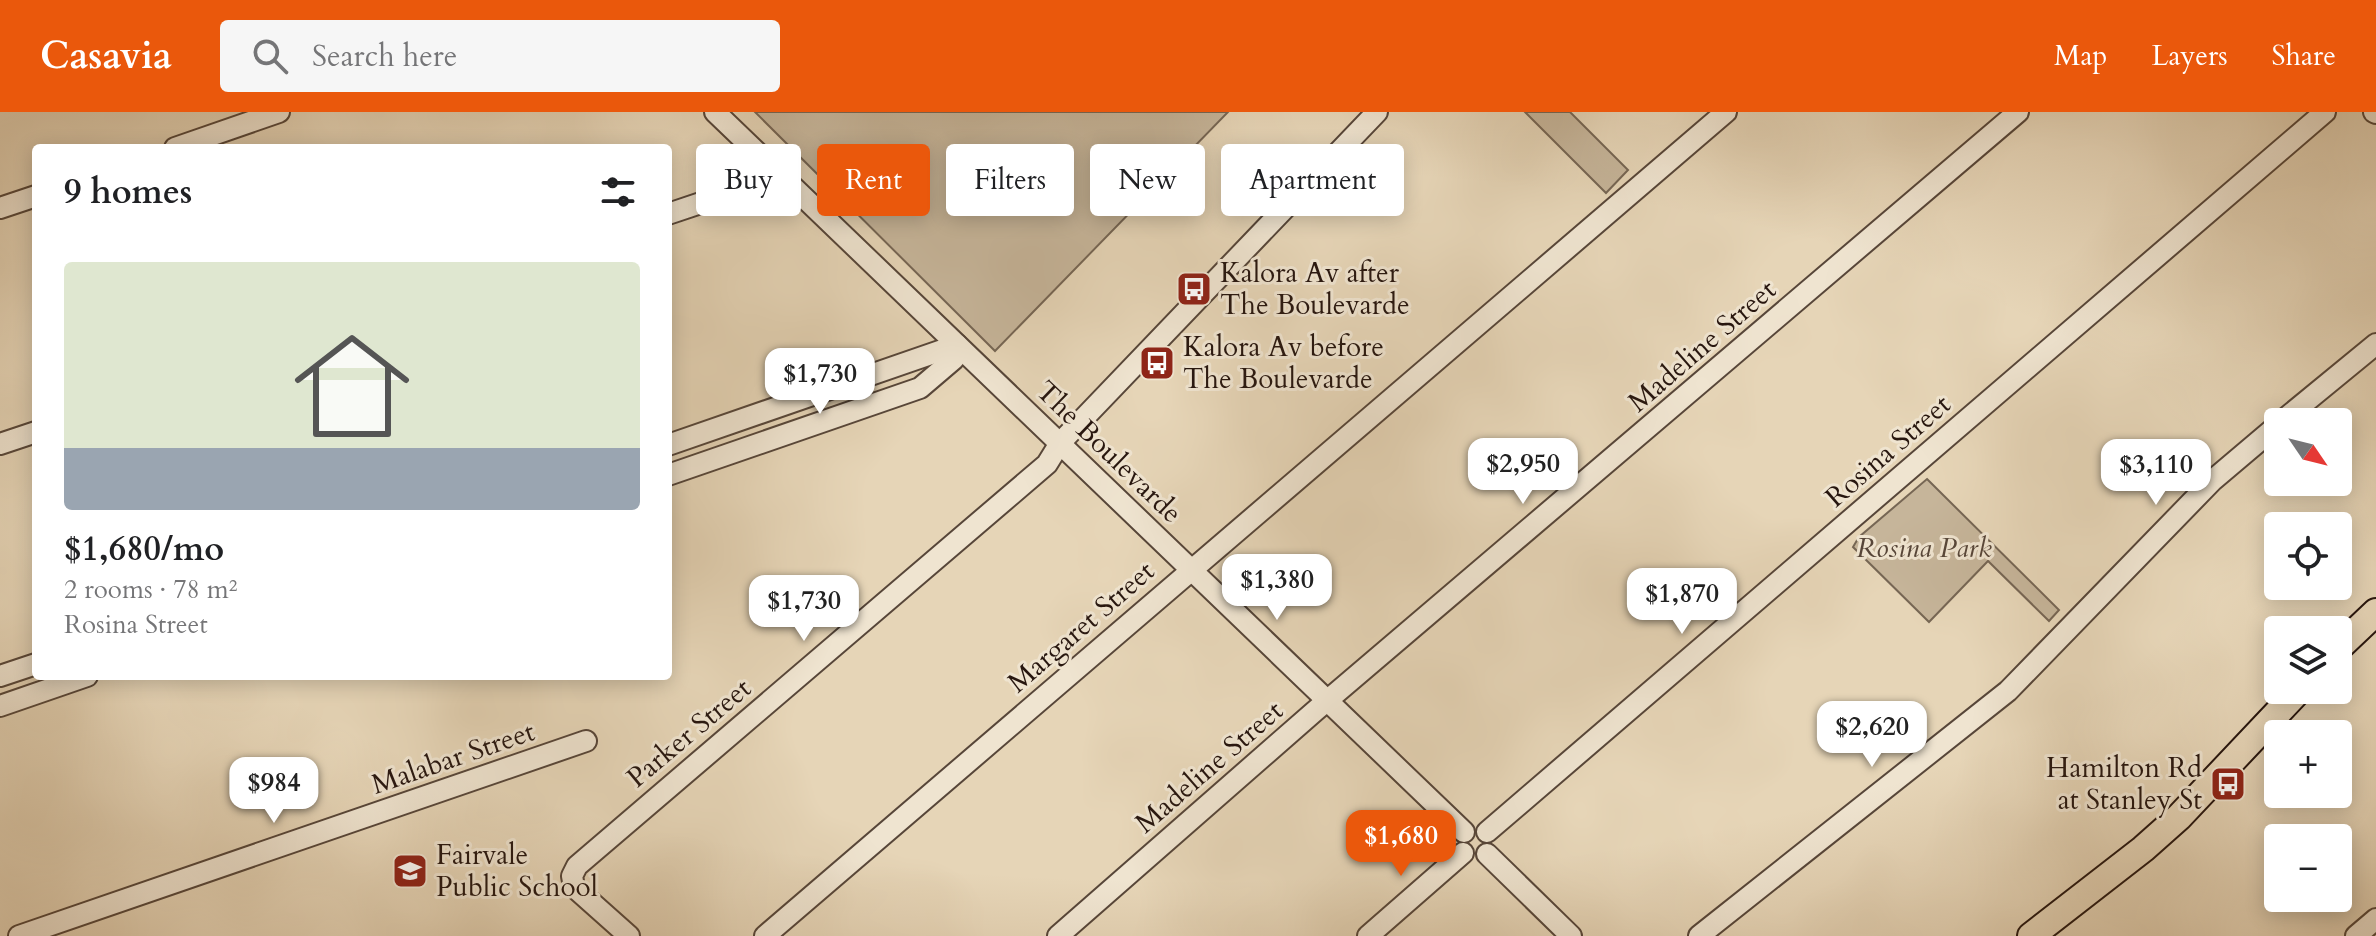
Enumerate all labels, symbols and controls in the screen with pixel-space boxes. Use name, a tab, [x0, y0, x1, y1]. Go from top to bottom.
search box	[220, 20, 780, 92]
text: Casavia	[40, 30, 172, 82]
icon: search	[248, 34, 292, 78]
text: Search here	[312, 36, 457, 77]
text: Map	[2054, 37, 2107, 75]
text: Layers	[2151, 37, 2228, 75]
text: Share	[2272, 37, 2336, 75]
chip: Buy	[696, 144, 801, 216]
chip: Rent	[817, 144, 930, 216]
chip: Filters	[946, 144, 1074, 216]
chip: New	[1090, 144, 1205, 216]
chip: Apartment	[1221, 144, 1404, 216]
text: 9 homes	[64, 169, 192, 215]
icon: filters	[596, 170, 640, 214]
place label: Kalora Av after The Boulevarde	[1220, 254, 1410, 324]
bus stop icon: Kalora Av after The Boulevarde	[1175, 270, 1213, 308]
street label: Madeline Street	[1620, 271, 1784, 421]
icon: home	[280, 314, 424, 458]
place label: Kalora Av before The Boulevarde	[1183, 328, 1384, 398]
bus stop icon: Kalora Av before The Boulevarde	[1138, 344, 1176, 382]
pin: $1,730	[755, 348, 885, 416]
text: $1,730	[783, 356, 857, 391]
street label: The Boulevarde	[1028, 372, 1190, 532]
street label: Rosina Street	[1817, 386, 1959, 516]
north arrow	[2264, 408, 2352, 496]
map controls	[2264, 408, 2352, 912]
pin: $2,950	[1458, 438, 1588, 506]
pin: $3,110	[2091, 439, 2221, 507]
text: $2,950	[1486, 446, 1560, 481]
text: $3,110	[2119, 447, 2193, 482]
button: locate	[2264, 512, 2352, 600]
text: $1,680/mo	[64, 526, 224, 572]
park label: Rosina Park	[1856, 529, 1992, 567]
street label: Margaret Street	[999, 552, 1163, 701]
pin: $1,380	[1212, 554, 1342, 622]
text: $1,380	[1240, 562, 1314, 597]
pin: $1,870	[1617, 568, 1747, 636]
text: 2 rooms · 78 m²	[64, 572, 237, 607]
pin: $1,730	[739, 575, 869, 643]
text: $1,870	[1645, 576, 1719, 611]
text: $1,730	[767, 583, 841, 618]
text: Rosina Street	[64, 607, 208, 642]
button: layers	[2264, 616, 2352, 704]
street label: Parker Street	[619, 670, 759, 796]
street label: Madeline Street	[1127, 692, 1291, 842]
pin: $2,620	[1807, 701, 1937, 769]
text: $2,620	[1835, 709, 1909, 744]
street label: Malabar Street	[366, 712, 540, 804]
button: +	[2264, 720, 2352, 808]
place label: Hamilton Rd at Stanley St	[2046, 749, 2202, 819]
pin: $984	[227, 757, 321, 825]
text: $984	[247, 765, 301, 800]
bus stop icon: Hamilton Rd at Stanley St	[2209, 765, 2247, 803]
pin: $1,680	[1336, 810, 1466, 878]
text: $1,680	[1364, 818, 1438, 853]
button: −	[2264, 824, 2352, 912]
place label: Fairvale Public School	[436, 836, 598, 906]
school or university icon: Fairvale Public School	[391, 852, 429, 890]

